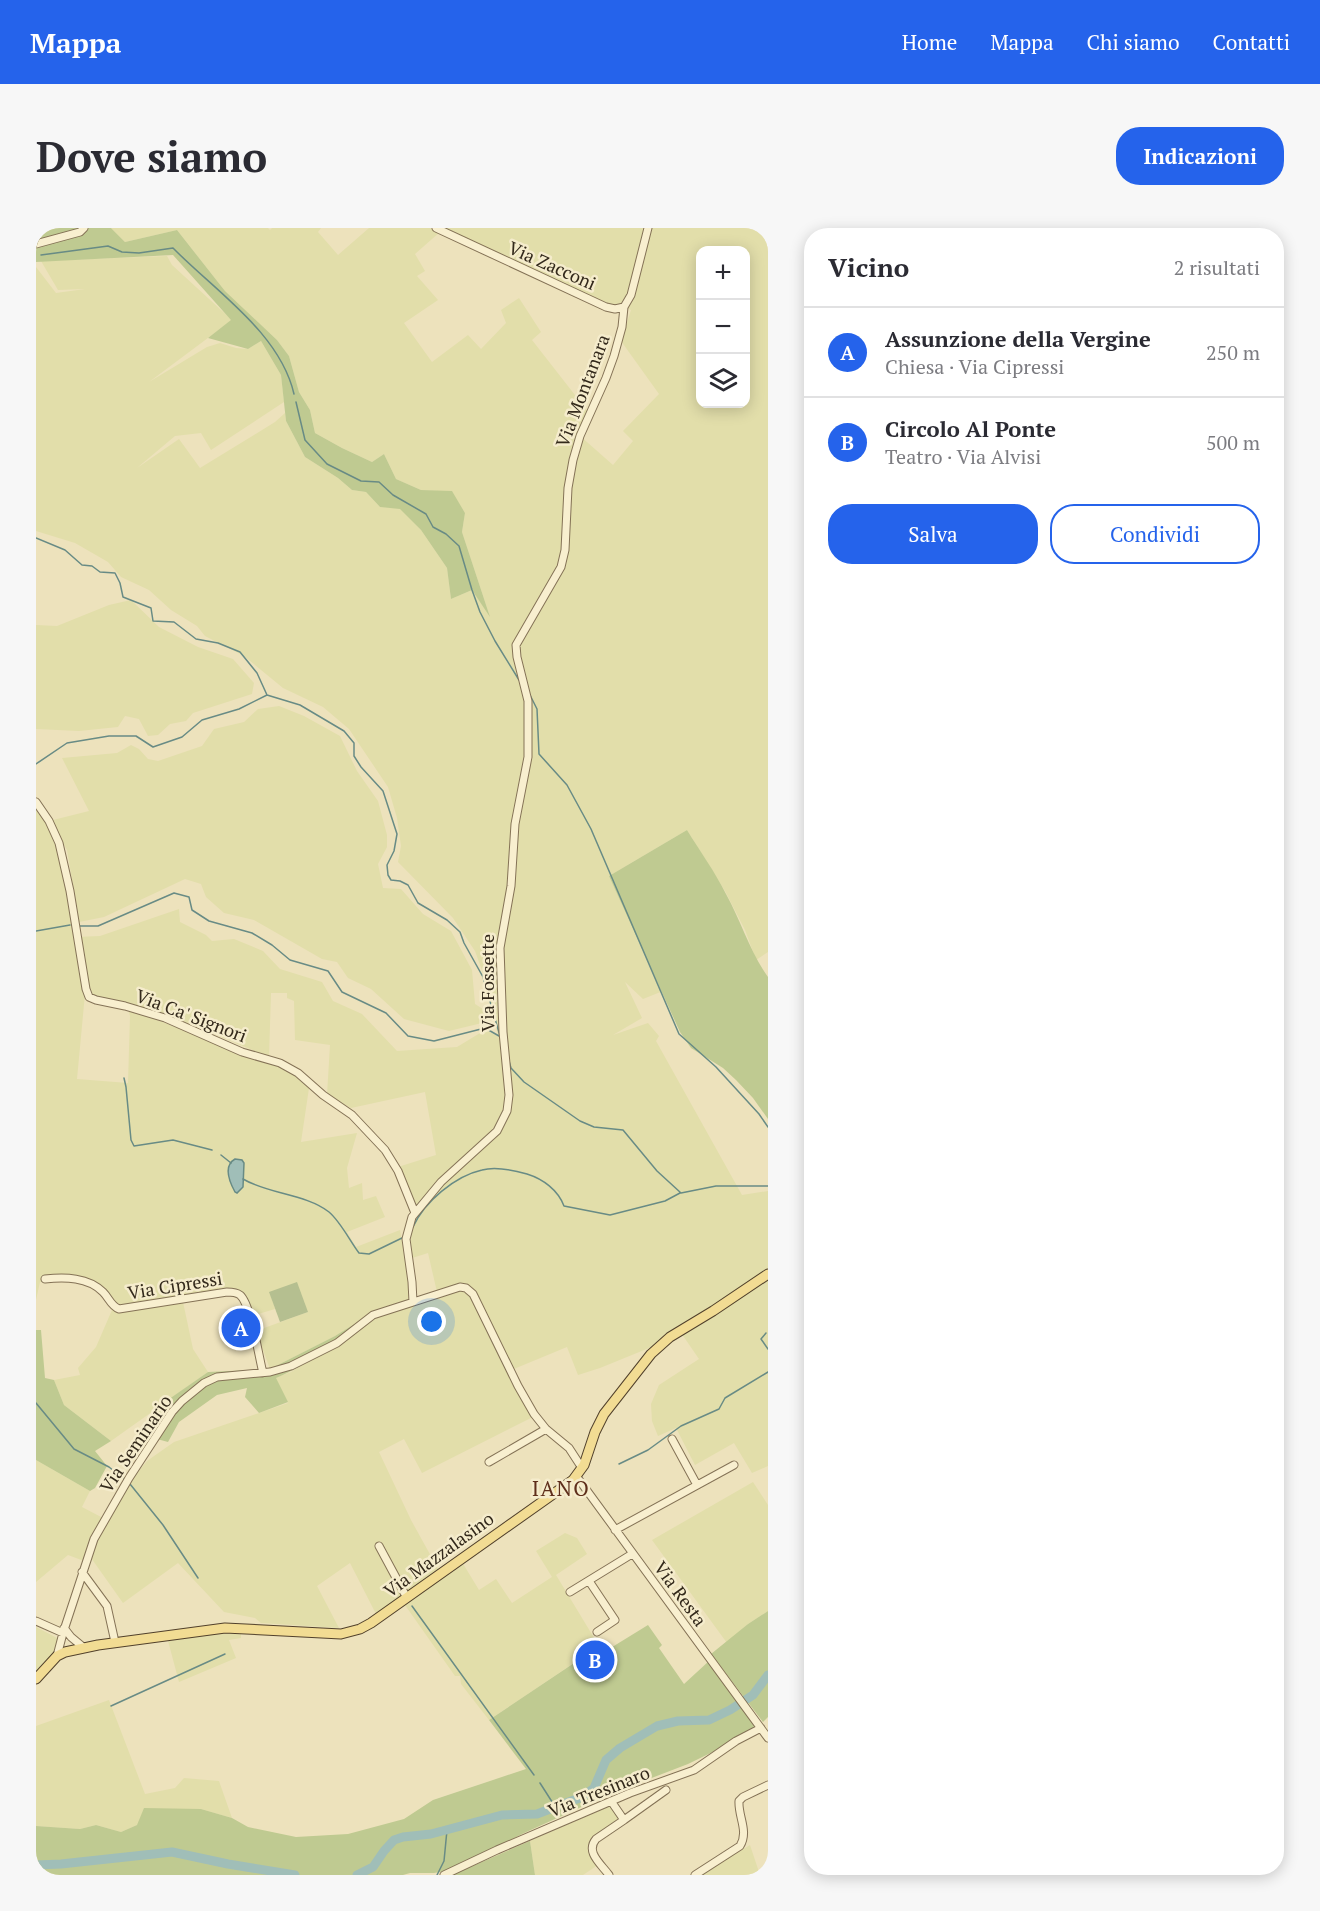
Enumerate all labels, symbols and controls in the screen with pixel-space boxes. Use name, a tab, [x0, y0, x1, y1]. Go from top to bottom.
text: Mappa	[30, 24, 121, 61]
text: Home	[902, 28, 957, 56]
text: Mappa	[990, 28, 1054, 56]
text: Chi siamo	[1087, 28, 1180, 56]
text: Contatti	[1213, 28, 1290, 56]
button: Indicazioni	[1116, 127, 1284, 185]
text: Dove siamo	[36, 128, 267, 184]
street label: Via Zacconi	[505, 235, 600, 295]
map controls	[696, 246, 750, 408]
button: +	[696, 246, 750, 300]
text: Vicino	[828, 250, 909, 284]
text: 2 risultati	[1174, 254, 1260, 281]
button: −	[696, 300, 750, 354]
text: Assunzione della Vergine	[885, 324, 1151, 353]
street label: Via Montanara	[550, 331, 615, 450]
text: A	[840, 339, 855, 366]
text: 250 m	[1206, 339, 1260, 366]
text: Chiesa · Via Cipressi	[885, 353, 1064, 380]
button: layers	[696, 354, 750, 408]
text: Circolo Al Ponte	[885, 414, 1056, 443]
text: B	[841, 429, 854, 456]
text: 500 m	[1206, 429, 1260, 456]
text: Teatro · Via Alvisi	[885, 443, 1041, 470]
button: Salva	[828, 504, 1038, 564]
button: Condividi	[1050, 504, 1260, 564]
street label: Via Fossette	[475, 934, 499, 1032]
street label: Via Ca' Signori	[132, 983, 250, 1047]
street label: Via Cipressi	[126, 1266, 224, 1304]
pin: A	[222, 1306, 260, 1350]
your location	[417, 1307, 446, 1336]
street label: Via Seminario	[94, 1390, 177, 1497]
district label: IANO	[532, 1474, 590, 1502]
street label: Via Mazzalasino	[379, 1506, 498, 1602]
street label: Via Resta	[649, 1556, 713, 1631]
pin: B	[576, 1638, 614, 1682]
street label: Via Tresinaro	[544, 1760, 653, 1822]

